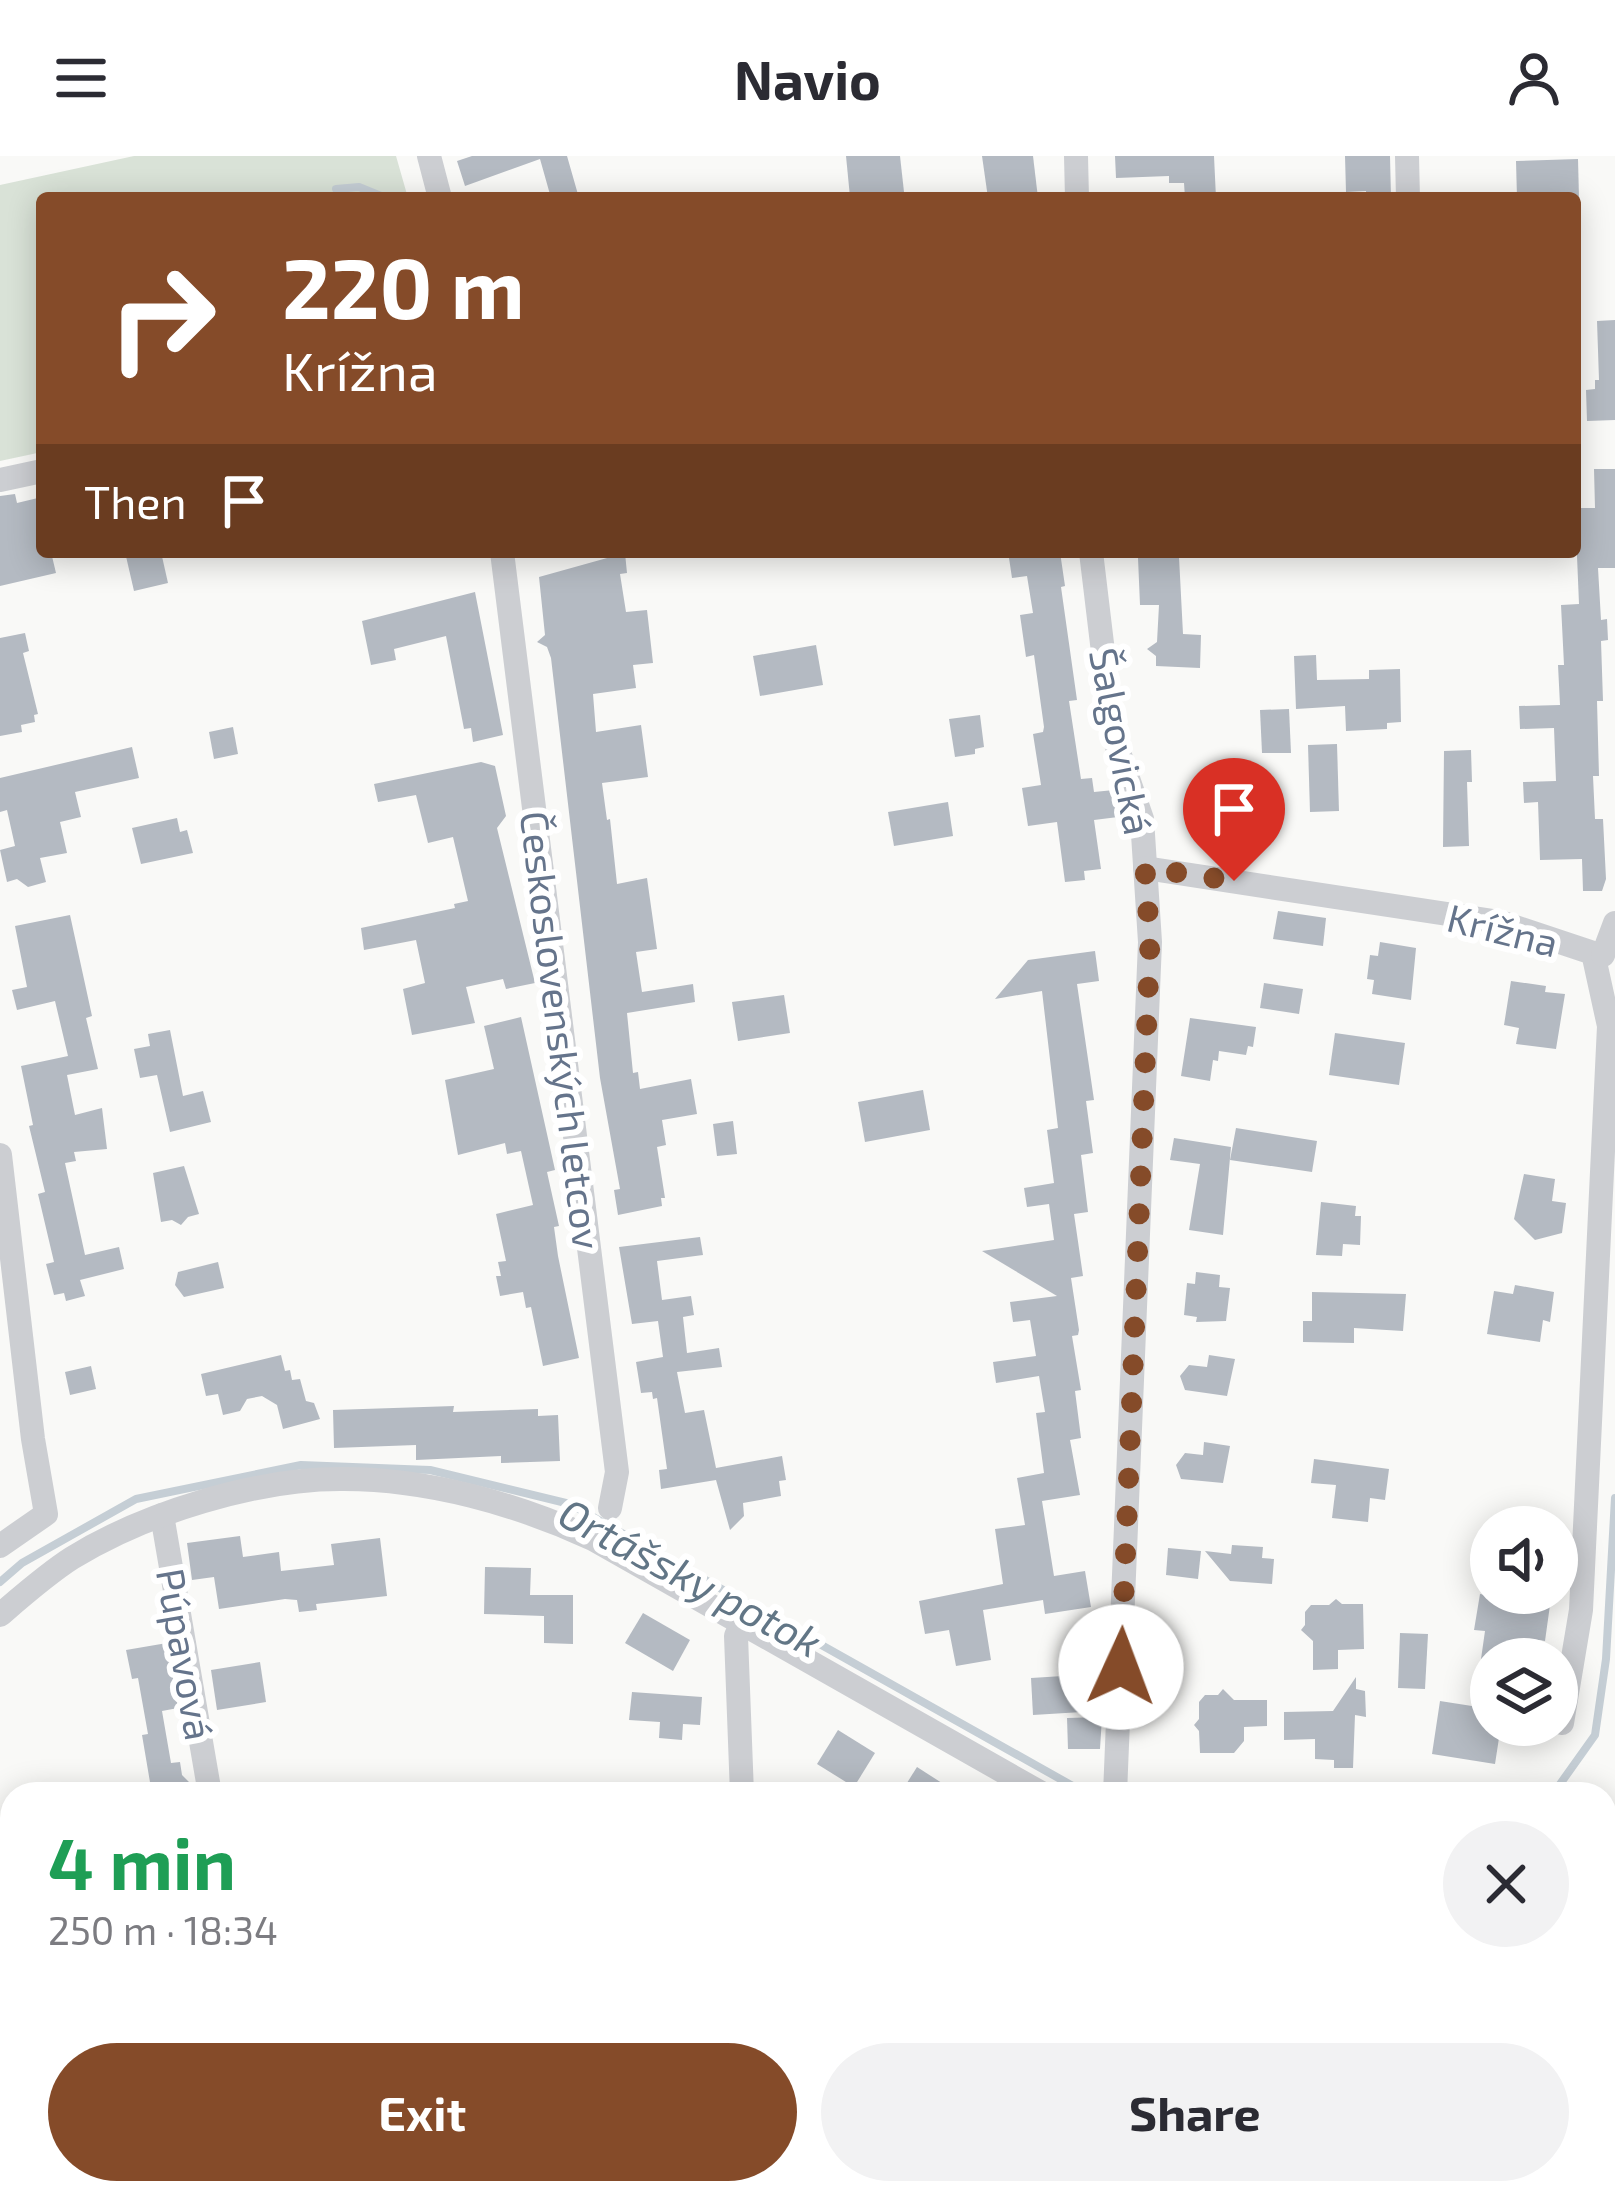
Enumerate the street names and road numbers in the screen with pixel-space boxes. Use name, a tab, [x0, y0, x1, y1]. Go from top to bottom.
street label: Šalgovická	[1081, 644, 1163, 838]
street label: Československých letcov	[512, 808, 612, 1252]
street label: Krížna	[1443, 893, 1563, 965]
street label: Púpavová	[148, 1564, 224, 1744]

